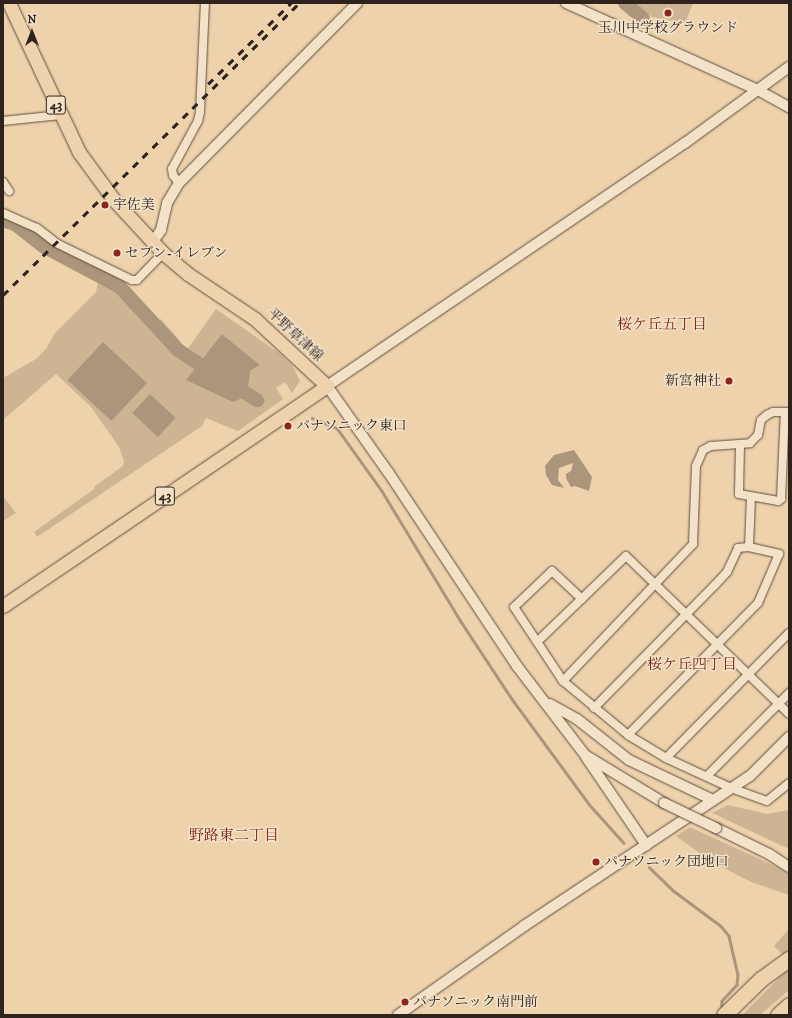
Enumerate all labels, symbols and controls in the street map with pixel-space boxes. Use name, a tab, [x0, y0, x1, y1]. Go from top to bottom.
marker: 玉川中学校グラウンド	[663, 8, 673, 18]
north arrow	[12, 12, 52, 52]
text: N	[27, 13, 37, 27]
place label: 玉川中学校グラウンド	[598, 20, 738, 36]
road number: 43	[45, 94, 67, 116]
place label: 宇佐美	[113, 197, 155, 213]
marker: 宇佐美	[100, 200, 110, 210]
place label: セブン-イレブン	[125, 245, 229, 261]
marker: セブン-イレブン	[112, 248, 122, 258]
street label: 平野草津線	[264, 305, 326, 365]
district label: 桜ケ丘五丁目	[617, 316, 707, 334]
place label: 新宮神社	[665, 373, 721, 389]
marker: 新宮神社	[724, 376, 734, 386]
place label: パナソニック東口	[296, 418, 408, 434]
marker: パナソニック東口	[283, 421, 293, 431]
road number: 43	[154, 485, 176, 507]
district label: 桜ケ丘四丁目	[647, 656, 737, 674]
district label: 野路東二丁目	[189, 827, 279, 845]
place label: パナソニック団地口	[604, 854, 730, 870]
marker: パナソニック団地口	[591, 857, 601, 867]
place label: パナソニック南門前	[413, 994, 539, 1010]
marker: パナソニック南門前	[400, 997, 410, 1007]

